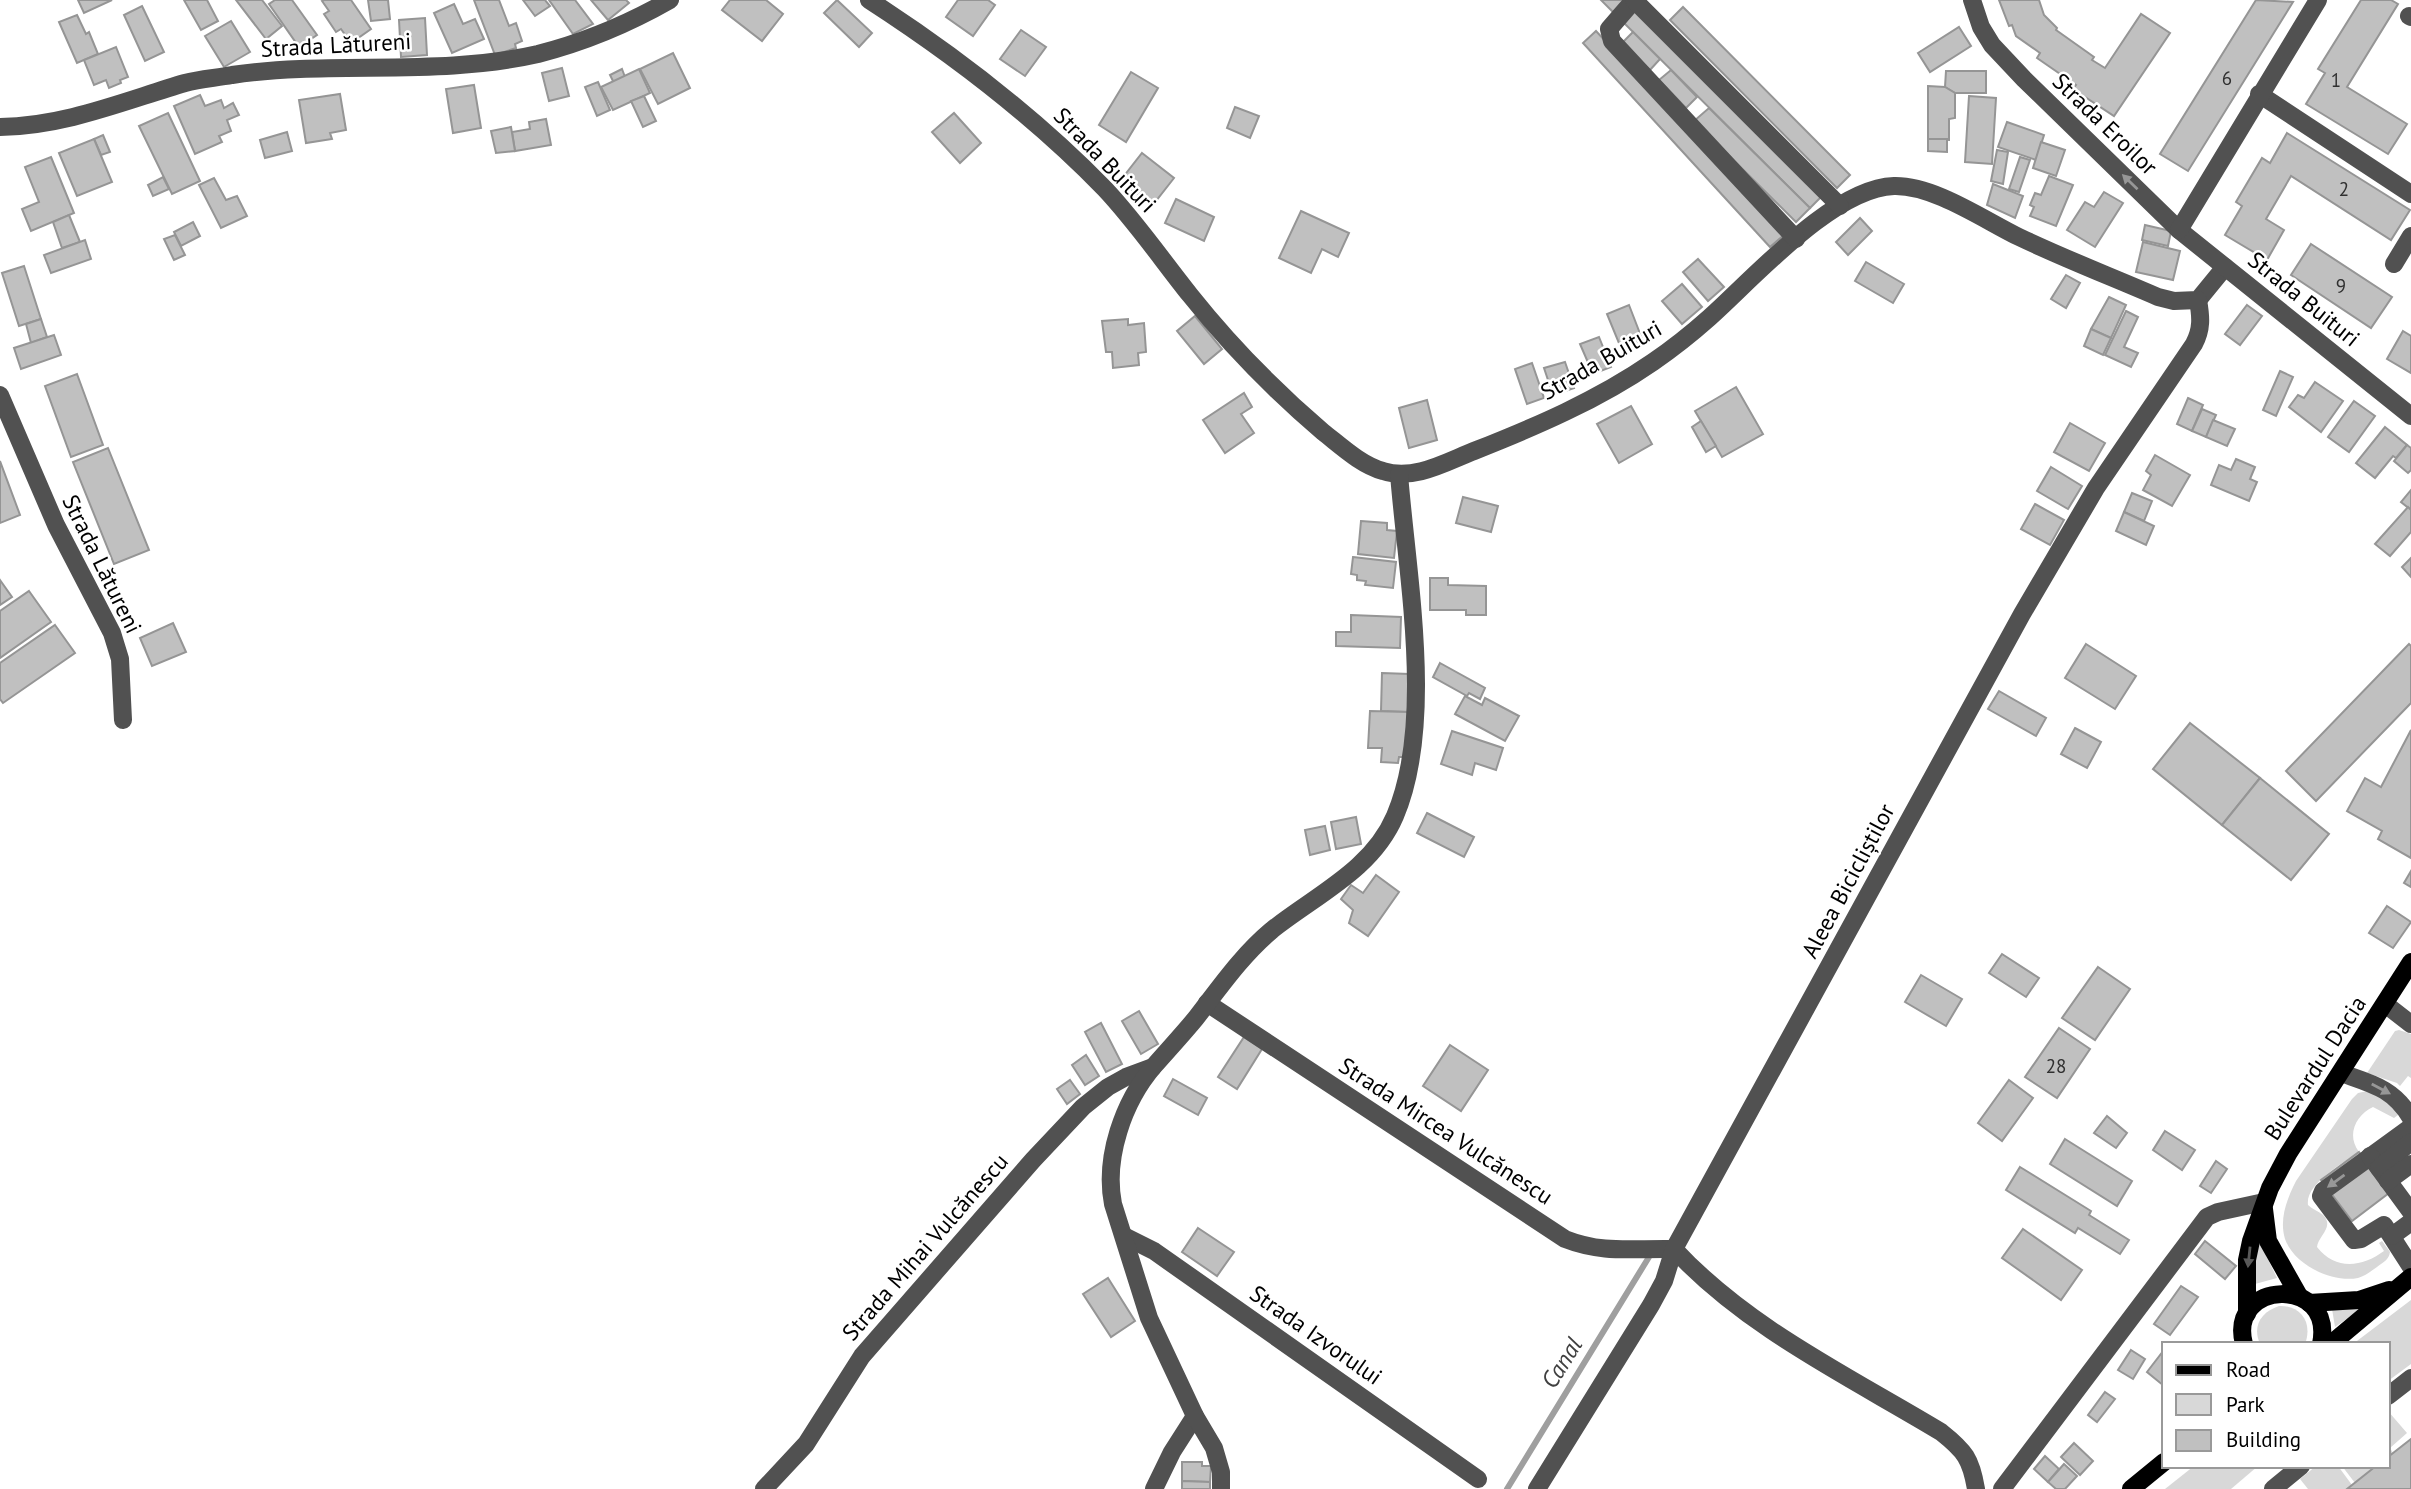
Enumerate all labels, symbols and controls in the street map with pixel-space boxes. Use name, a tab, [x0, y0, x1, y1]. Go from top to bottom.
street label: Strada Lătureni	[260, 26, 412, 63]
street label: Strada Eroilor	[2047, 66, 2164, 181]
house number: 6	[2222, 66, 2232, 90]
house number: 1	[2331, 68, 2341, 92]
street label: Strada Buituri	[1048, 101, 1163, 218]
one-way arrow	[2122, 174, 2138, 190]
house number: 2	[2339, 177, 2349, 201]
street label: Strada Buituri	[2243, 245, 2366, 352]
house number: 9	[2336, 274, 2346, 298]
street label: Strada Buituri	[1535, 313, 1667, 406]
street label: Strada Lătureni	[56, 490, 149, 638]
street label: Aleea Bicicliștilor	[1795, 798, 1901, 963]
street label: Bulevardul Dacia	[2257, 990, 2372, 1145]
street label: Strada Mircea Vulcănescu	[1334, 1051, 1559, 1211]
house number: 28	[2046, 1054, 2066, 1078]
one-way arrow	[2371, 1083, 2391, 1095]
street label: Strada Mihai Vulcănescu	[835, 1147, 1014, 1346]
one-way arrow	[2327, 1174, 2345, 1188]
one-way arrow	[2243, 1246, 2254, 1268]
street label: Strada Izvorului	[1245, 1278, 1388, 1391]
water label: Canal	[1534, 1331, 1589, 1394]
legend	[2162, 1342, 2390, 1468]
text: Road	[2226, 1356, 2270, 1383]
text: Park	[2226, 1391, 2265, 1418]
text: Building	[2226, 1426, 2301, 1453]

